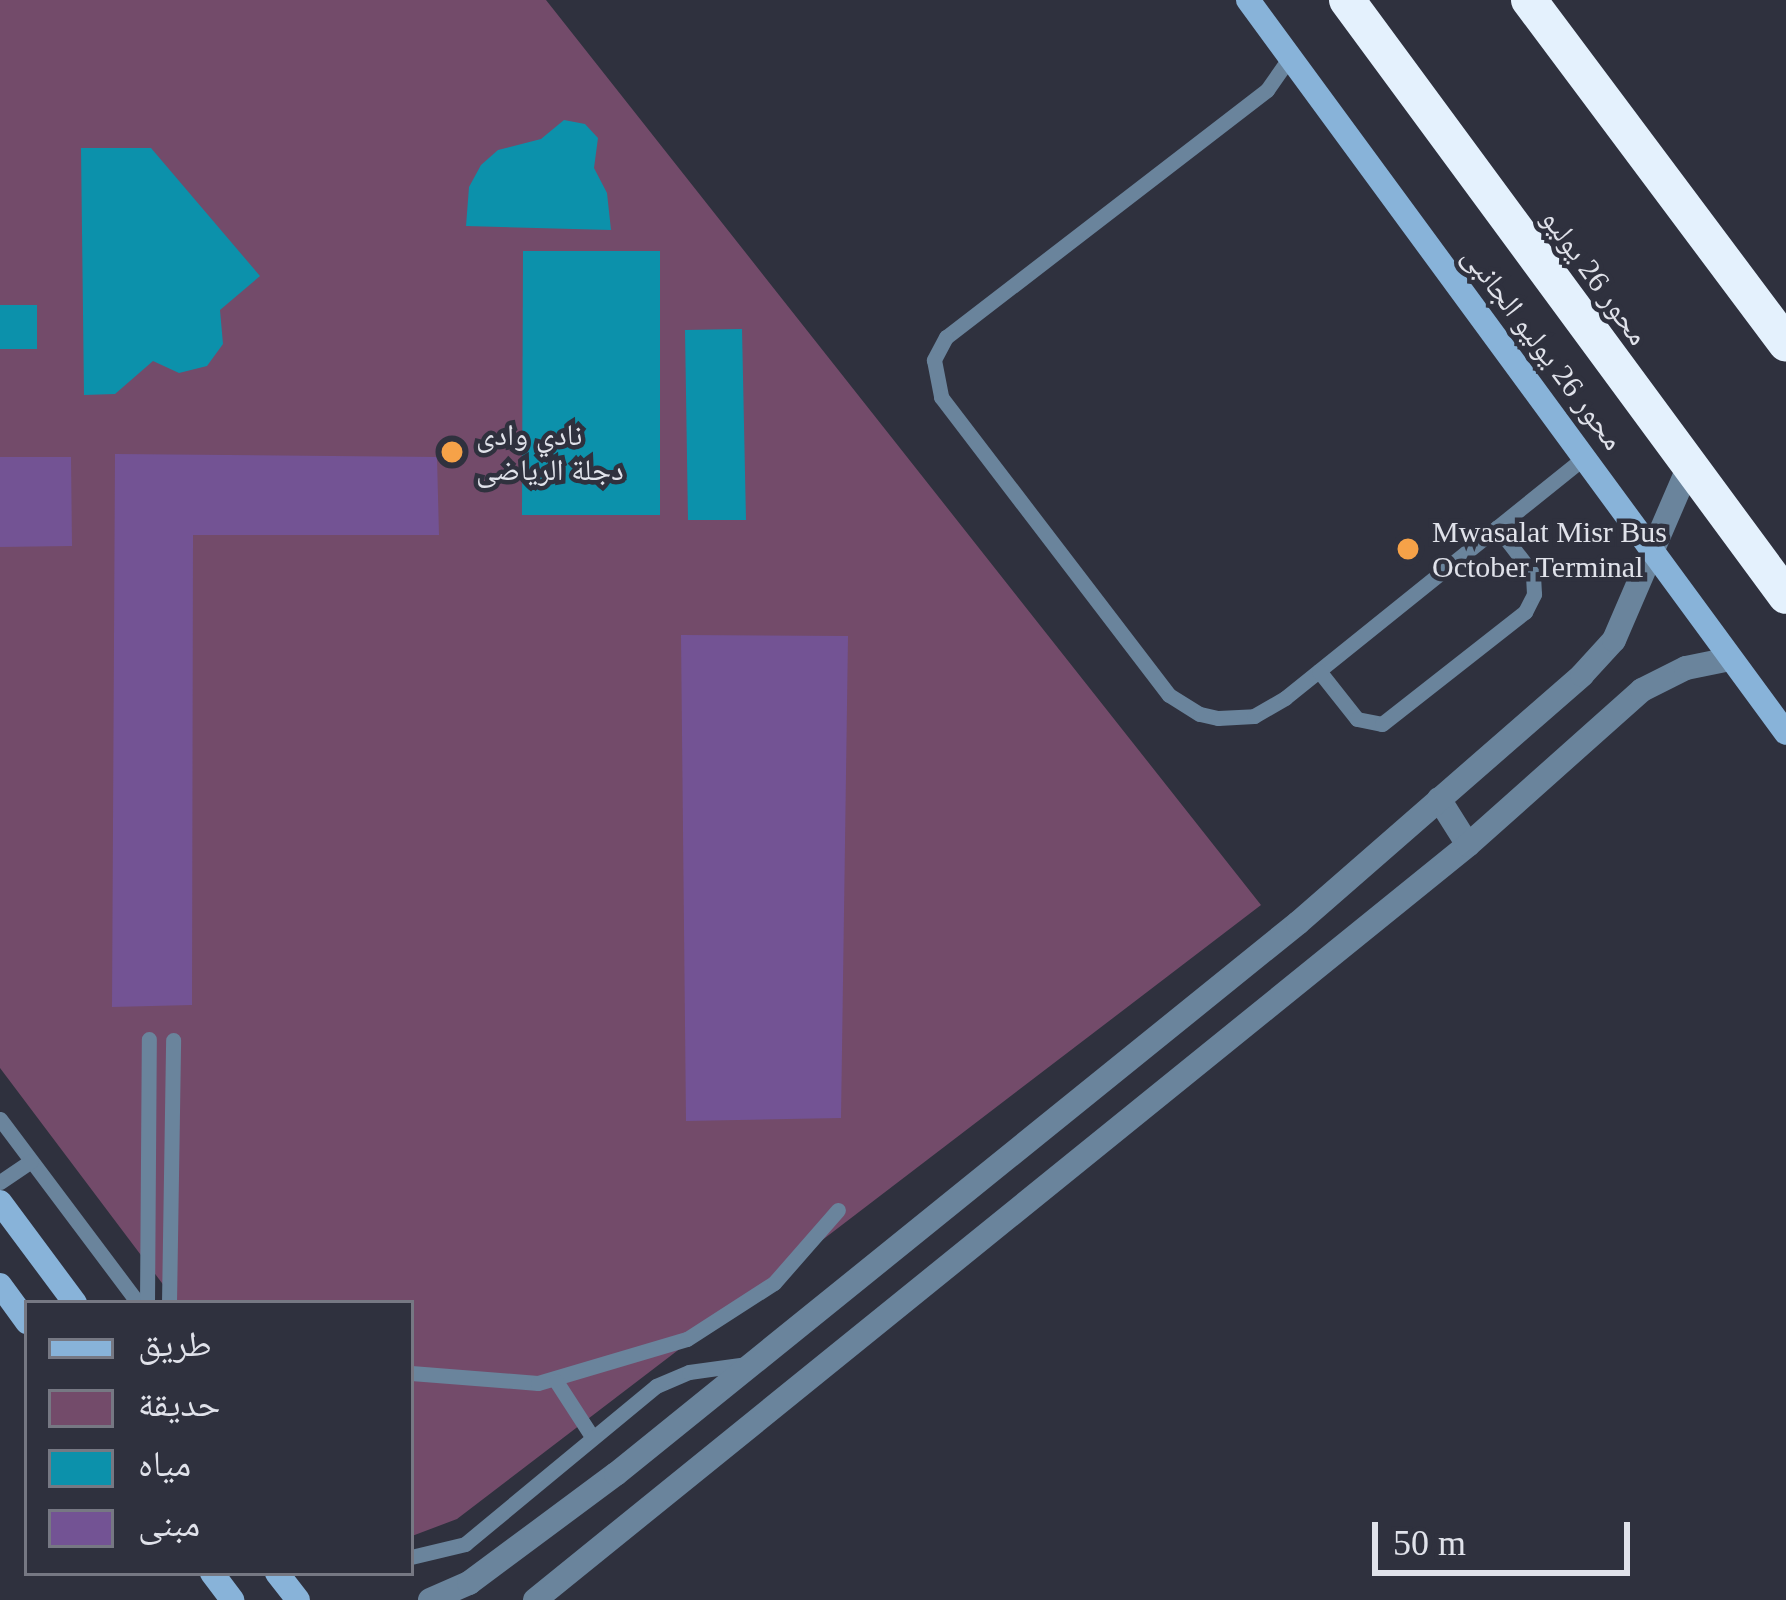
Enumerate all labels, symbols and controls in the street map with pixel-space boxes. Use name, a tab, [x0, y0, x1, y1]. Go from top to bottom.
street label: محور 26 يوليو	[1533, 202, 1657, 352]
street label: محور 26 يوليو الجانبى	[1455, 239, 1631, 457]
place label: نادي وادى دجلة الرياضى	[476, 417, 624, 488]
marker: نادي وادى دجلة الرياضى	[439, 439, 465, 465]
place label: Mwasalat Misr Bus October Terminal	[1432, 514, 1667, 584]
marker: Mwasalat Misr Bus October Terminal	[1395, 536, 1421, 562]
legend	[24, 1300, 414, 1576]
text: طريق	[138, 1324, 212, 1364]
text: حديقة	[138, 1384, 221, 1424]
text: مياه	[138, 1444, 191, 1484]
scale bar	[1378, 1498, 1636, 1572]
text: مبنى	[138, 1504, 200, 1544]
text: 50 m	[1393, 1523, 1466, 1563]

